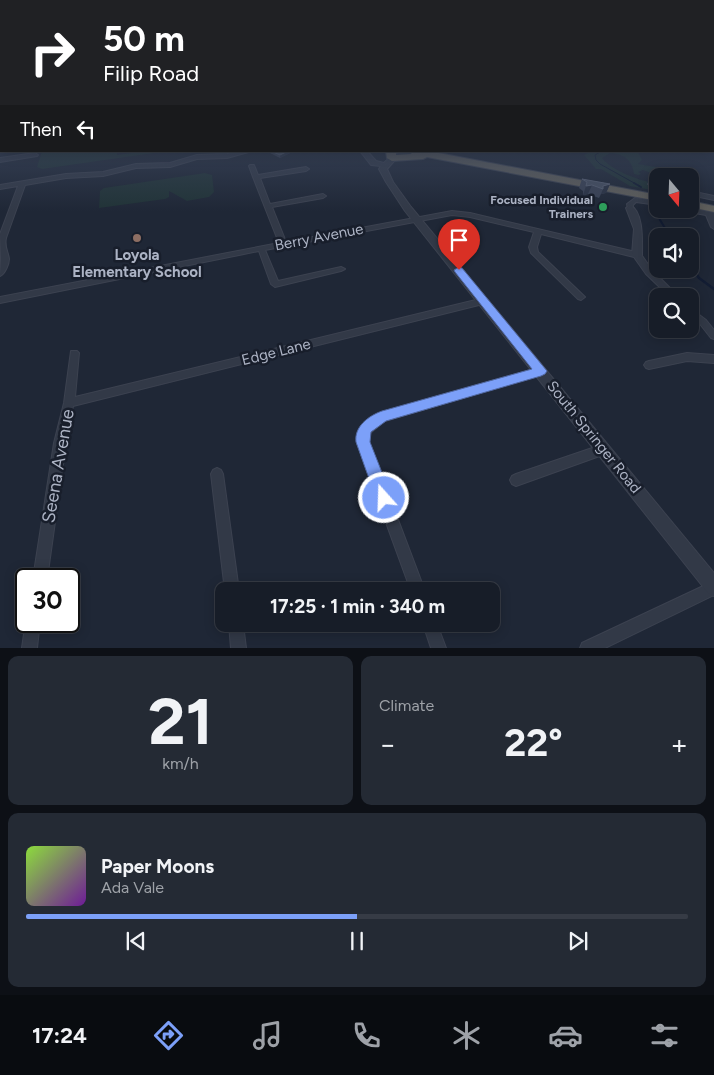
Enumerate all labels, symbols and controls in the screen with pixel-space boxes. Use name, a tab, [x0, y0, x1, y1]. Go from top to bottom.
text: 50 m	[103, 18, 185, 60]
icon: right	[20, 20, 85, 85]
text: Filip Road	[103, 60, 199, 87]
icon: left	[72, 115, 100, 143]
text: Then	[20, 118, 62, 141]
north arrow	[649, 168, 699, 218]
map controls	[649, 168, 699, 338]
place label: Focused Individual Trainers	[490, 193, 593, 221]
marker: Focused Individual Trainers	[597, 201, 609, 213]
pin	[438, 219, 480, 270]
street label: Berry Avenue	[273, 220, 365, 254]
icon: arrive	[445, 226, 473, 254]
button: sound	[649, 228, 699, 278]
marker: Loyola Elementary School	[131, 232, 143, 244]
place label: Loyola Elementary School	[72, 246, 202, 281]
button: search	[649, 288, 699, 338]
street label: Edge Lane	[240, 335, 312, 369]
street label: South Springer Road	[543, 377, 645, 497]
street label: Seena Avenue	[37, 407, 79, 525]
position arrow	[357, 471, 409, 523]
speed limit sign: 30	[15, 568, 80, 633]
text: 17:25 · 1 min · 340 m	[270, 595, 445, 618]
text: 21	[148, 682, 213, 760]
text: Climate	[379, 696, 434, 715]
text: 22°	[504, 720, 563, 766]
text: −	[379, 727, 396, 761]
text: +	[671, 727, 688, 761]
text: km/h	[162, 754, 199, 773]
text: Paper Moons	[101, 855, 214, 878]
text: Ada Vale	[101, 878, 164, 897]
icon: previous	[122, 927, 150, 955]
icon: pause	[343, 927, 371, 955]
icon: next	[564, 927, 592, 955]
icon: directions	[151, 1018, 186, 1053]
icon: music	[250, 1018, 285, 1053]
icon: phone	[349, 1018, 384, 1053]
icon: climate	[449, 1018, 484, 1053]
icon: car	[548, 1018, 583, 1053]
icon: filters	[647, 1018, 682, 1053]
text: 17:24	[32, 1022, 87, 1049]

